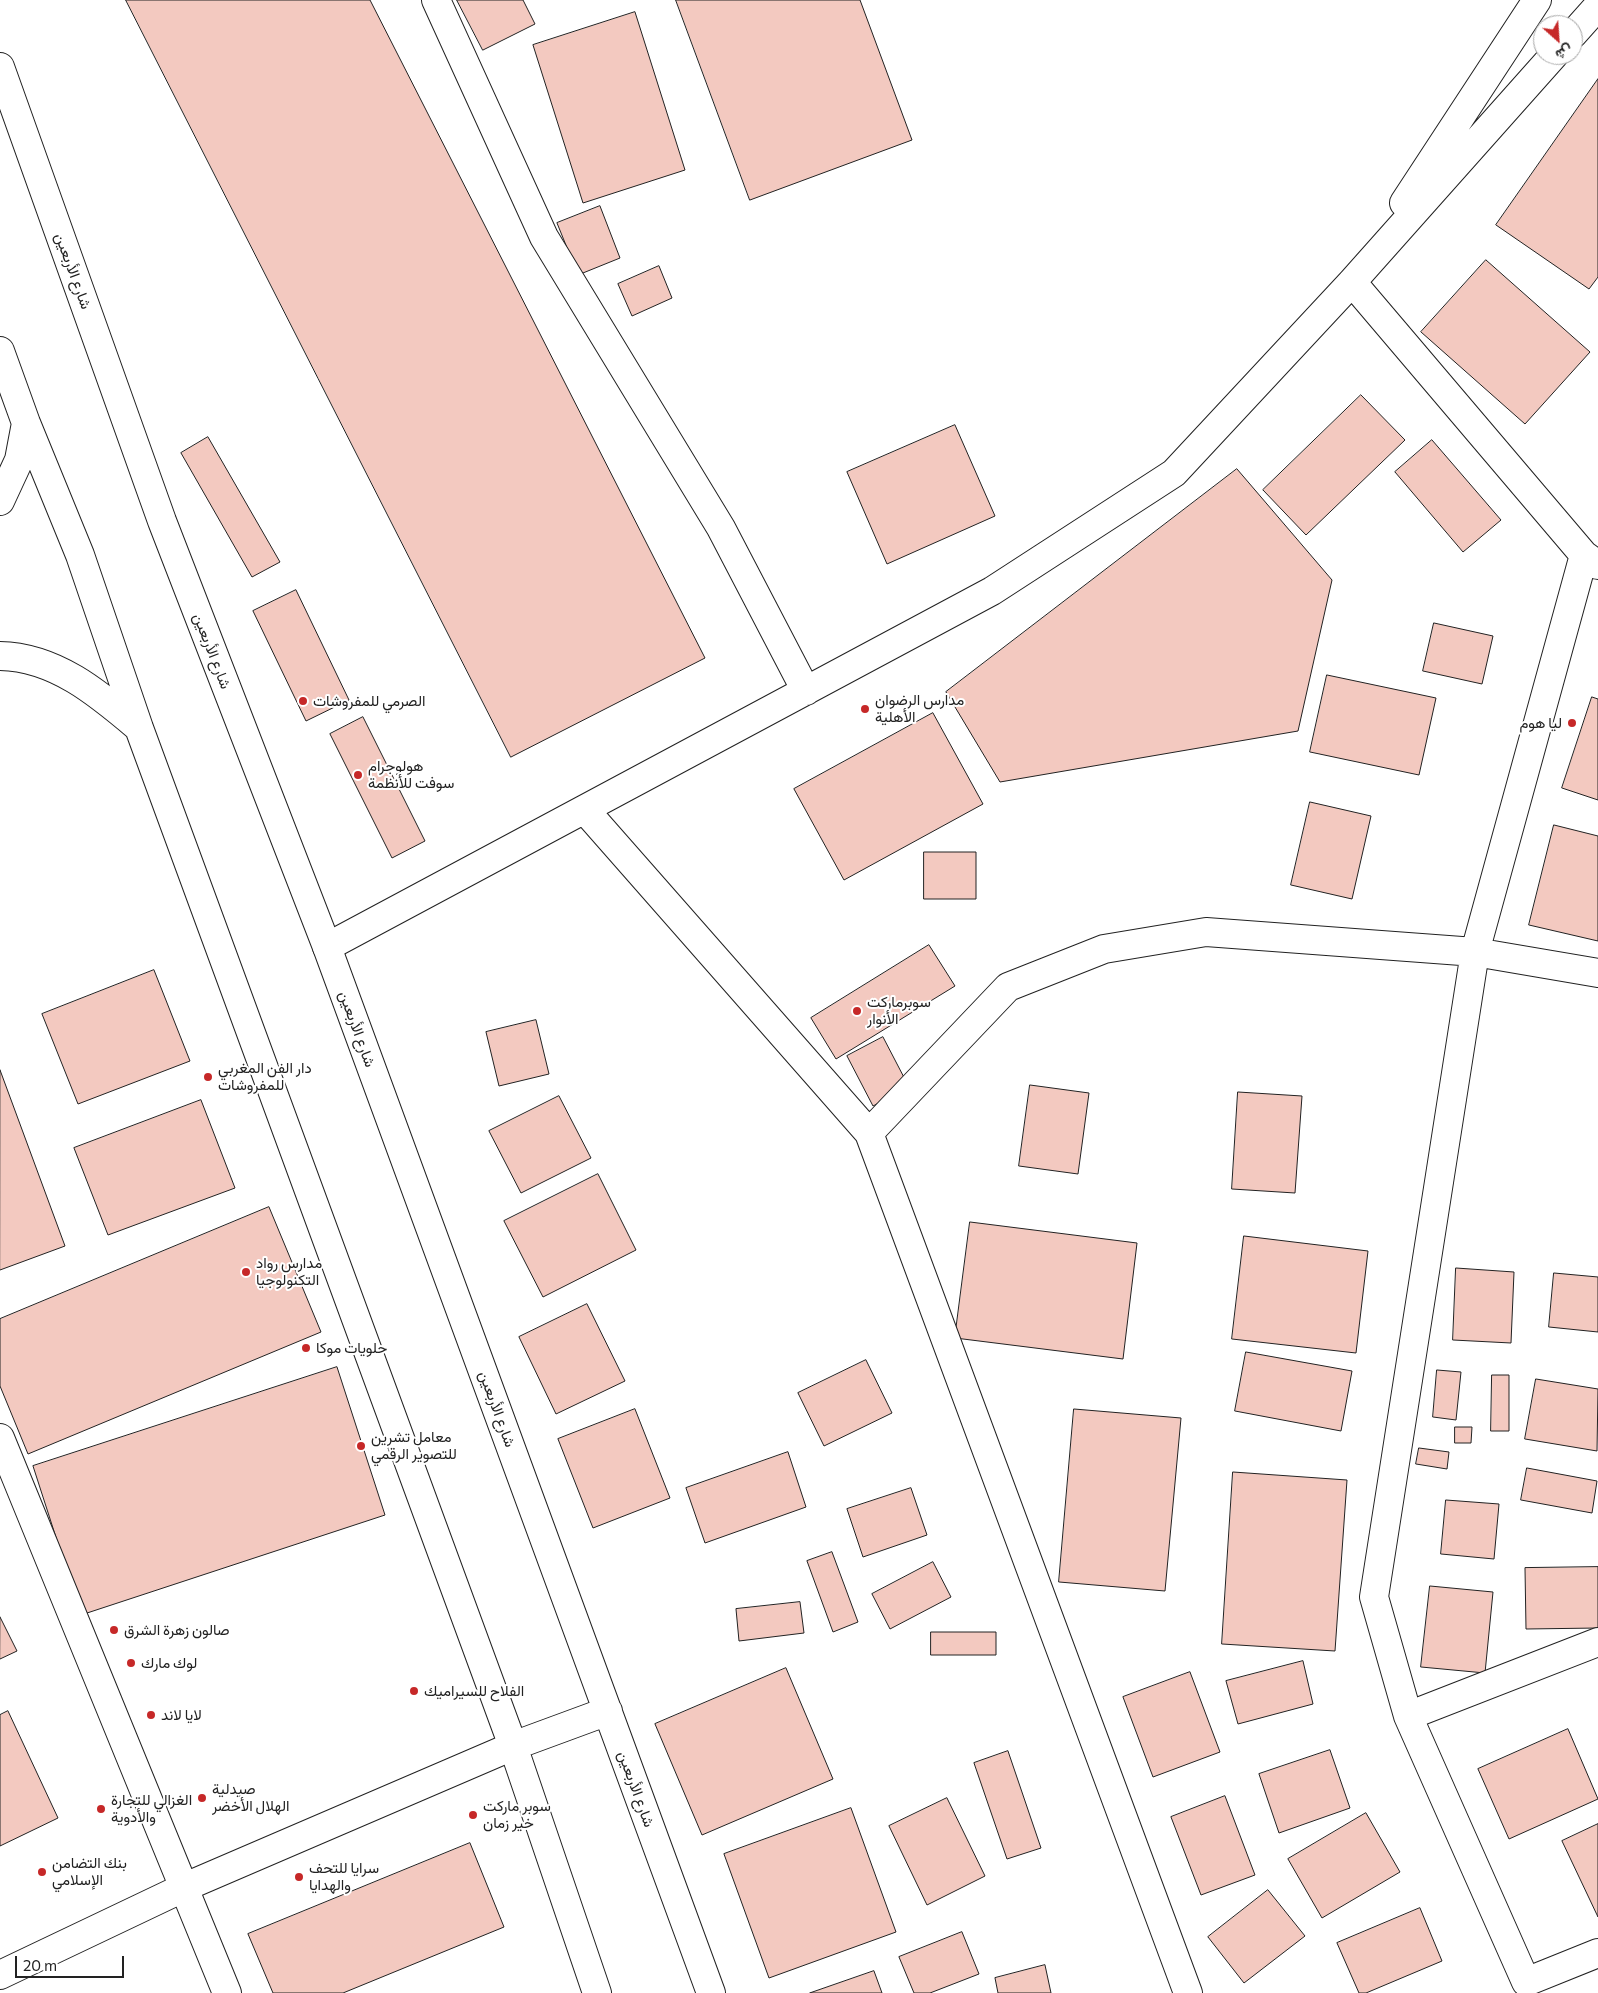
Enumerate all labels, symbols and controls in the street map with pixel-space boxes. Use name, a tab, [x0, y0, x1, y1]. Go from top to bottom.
north arrow	[1533, 15, 1583, 65]
text: ش	[1553, 42, 1576, 64]
street label: شارع الأربعين	[51, 231, 95, 311]
street label: شارع الأربعين	[189, 611, 235, 691]
place label: مدارس الرضوان الأهلية	[875, 691, 964, 726]
place label: الصرمي للمفروشات	[313, 692, 425, 710]
marker: الصرمي للمفروشات	[297, 695, 309, 707]
marker: مدارس الرضوان الأهلية	[859, 703, 871, 715]
place label: ليا هوم	[1519, 714, 1562, 732]
marker: ليا هوم	[1566, 717, 1578, 729]
place label: هولوجرام سوفت للأنظمة	[368, 757, 454, 792]
marker: هولوجرام سوفت للأنظمة	[352, 769, 364, 781]
street label: شارع الأربعين	[335, 989, 379, 1069]
place label: سوبرماركت الأنوار	[867, 993, 931, 1028]
marker: سوبرماركت الأنوار	[851, 1005, 863, 1017]
place label: دار الفن المغربي للمفروشات	[218, 1059, 312, 1094]
marker: دار الفن المغربي للمفروشات	[202, 1071, 214, 1083]
place label: مدارس رواد التكنولوجيا	[256, 1254, 322, 1289]
marker: مدارس رواد التكنولوجيا	[240, 1266, 252, 1278]
place label: حلويات موكا	[316, 1339, 387, 1357]
marker: حلويات موكا	[300, 1342, 312, 1354]
street label: شارع الأربعين	[475, 1369, 519, 1449]
place label: معامل تشرين للتصوير الرقمي	[371, 1428, 457, 1463]
marker: معامل تشرين للتصوير الرقمي	[355, 1440, 367, 1452]
place label: صالون زهرة الشرق	[124, 1621, 230, 1639]
marker: صالون زهرة الشرق	[108, 1624, 120, 1636]
place label: لوك مارك	[141, 1654, 197, 1672]
marker: لوك مارك	[125, 1657, 137, 1669]
place label: الفلاح للسيراميك	[424, 1682, 524, 1700]
marker: الفلاح للسيراميك	[408, 1685, 420, 1697]
place label: لايا لاند	[161, 1706, 202, 1724]
marker: لايا لاند	[145, 1709, 157, 1721]
street label: شارع الأربعين	[614, 1749, 658, 1829]
place label: صيدلية الهلال الأخضر	[212, 1780, 290, 1815]
place label: الغزالي للتجارة والأدوية	[111, 1791, 192, 1826]
marker: صيدلية الهلال الأخضر	[196, 1792, 208, 1804]
place label: سوبر ماركت خير زمان	[483, 1797, 551, 1832]
marker: الغزالي للتجارة والأدوية	[95, 1803, 107, 1815]
marker: سوبر ماركت خير زمان	[467, 1809, 479, 1821]
place label: بنك التضامن الإسلامي	[52, 1854, 127, 1889]
place label: سرايا للتحف والهدايا	[309, 1859, 379, 1894]
marker: بنك التضامن الإسلامي	[36, 1866, 48, 1878]
marker: سرايا للتحف والهدايا	[293, 1871, 305, 1883]
scale bar	[18, 1946, 126, 1978]
text: 20 m	[23, 1956, 57, 1974]

